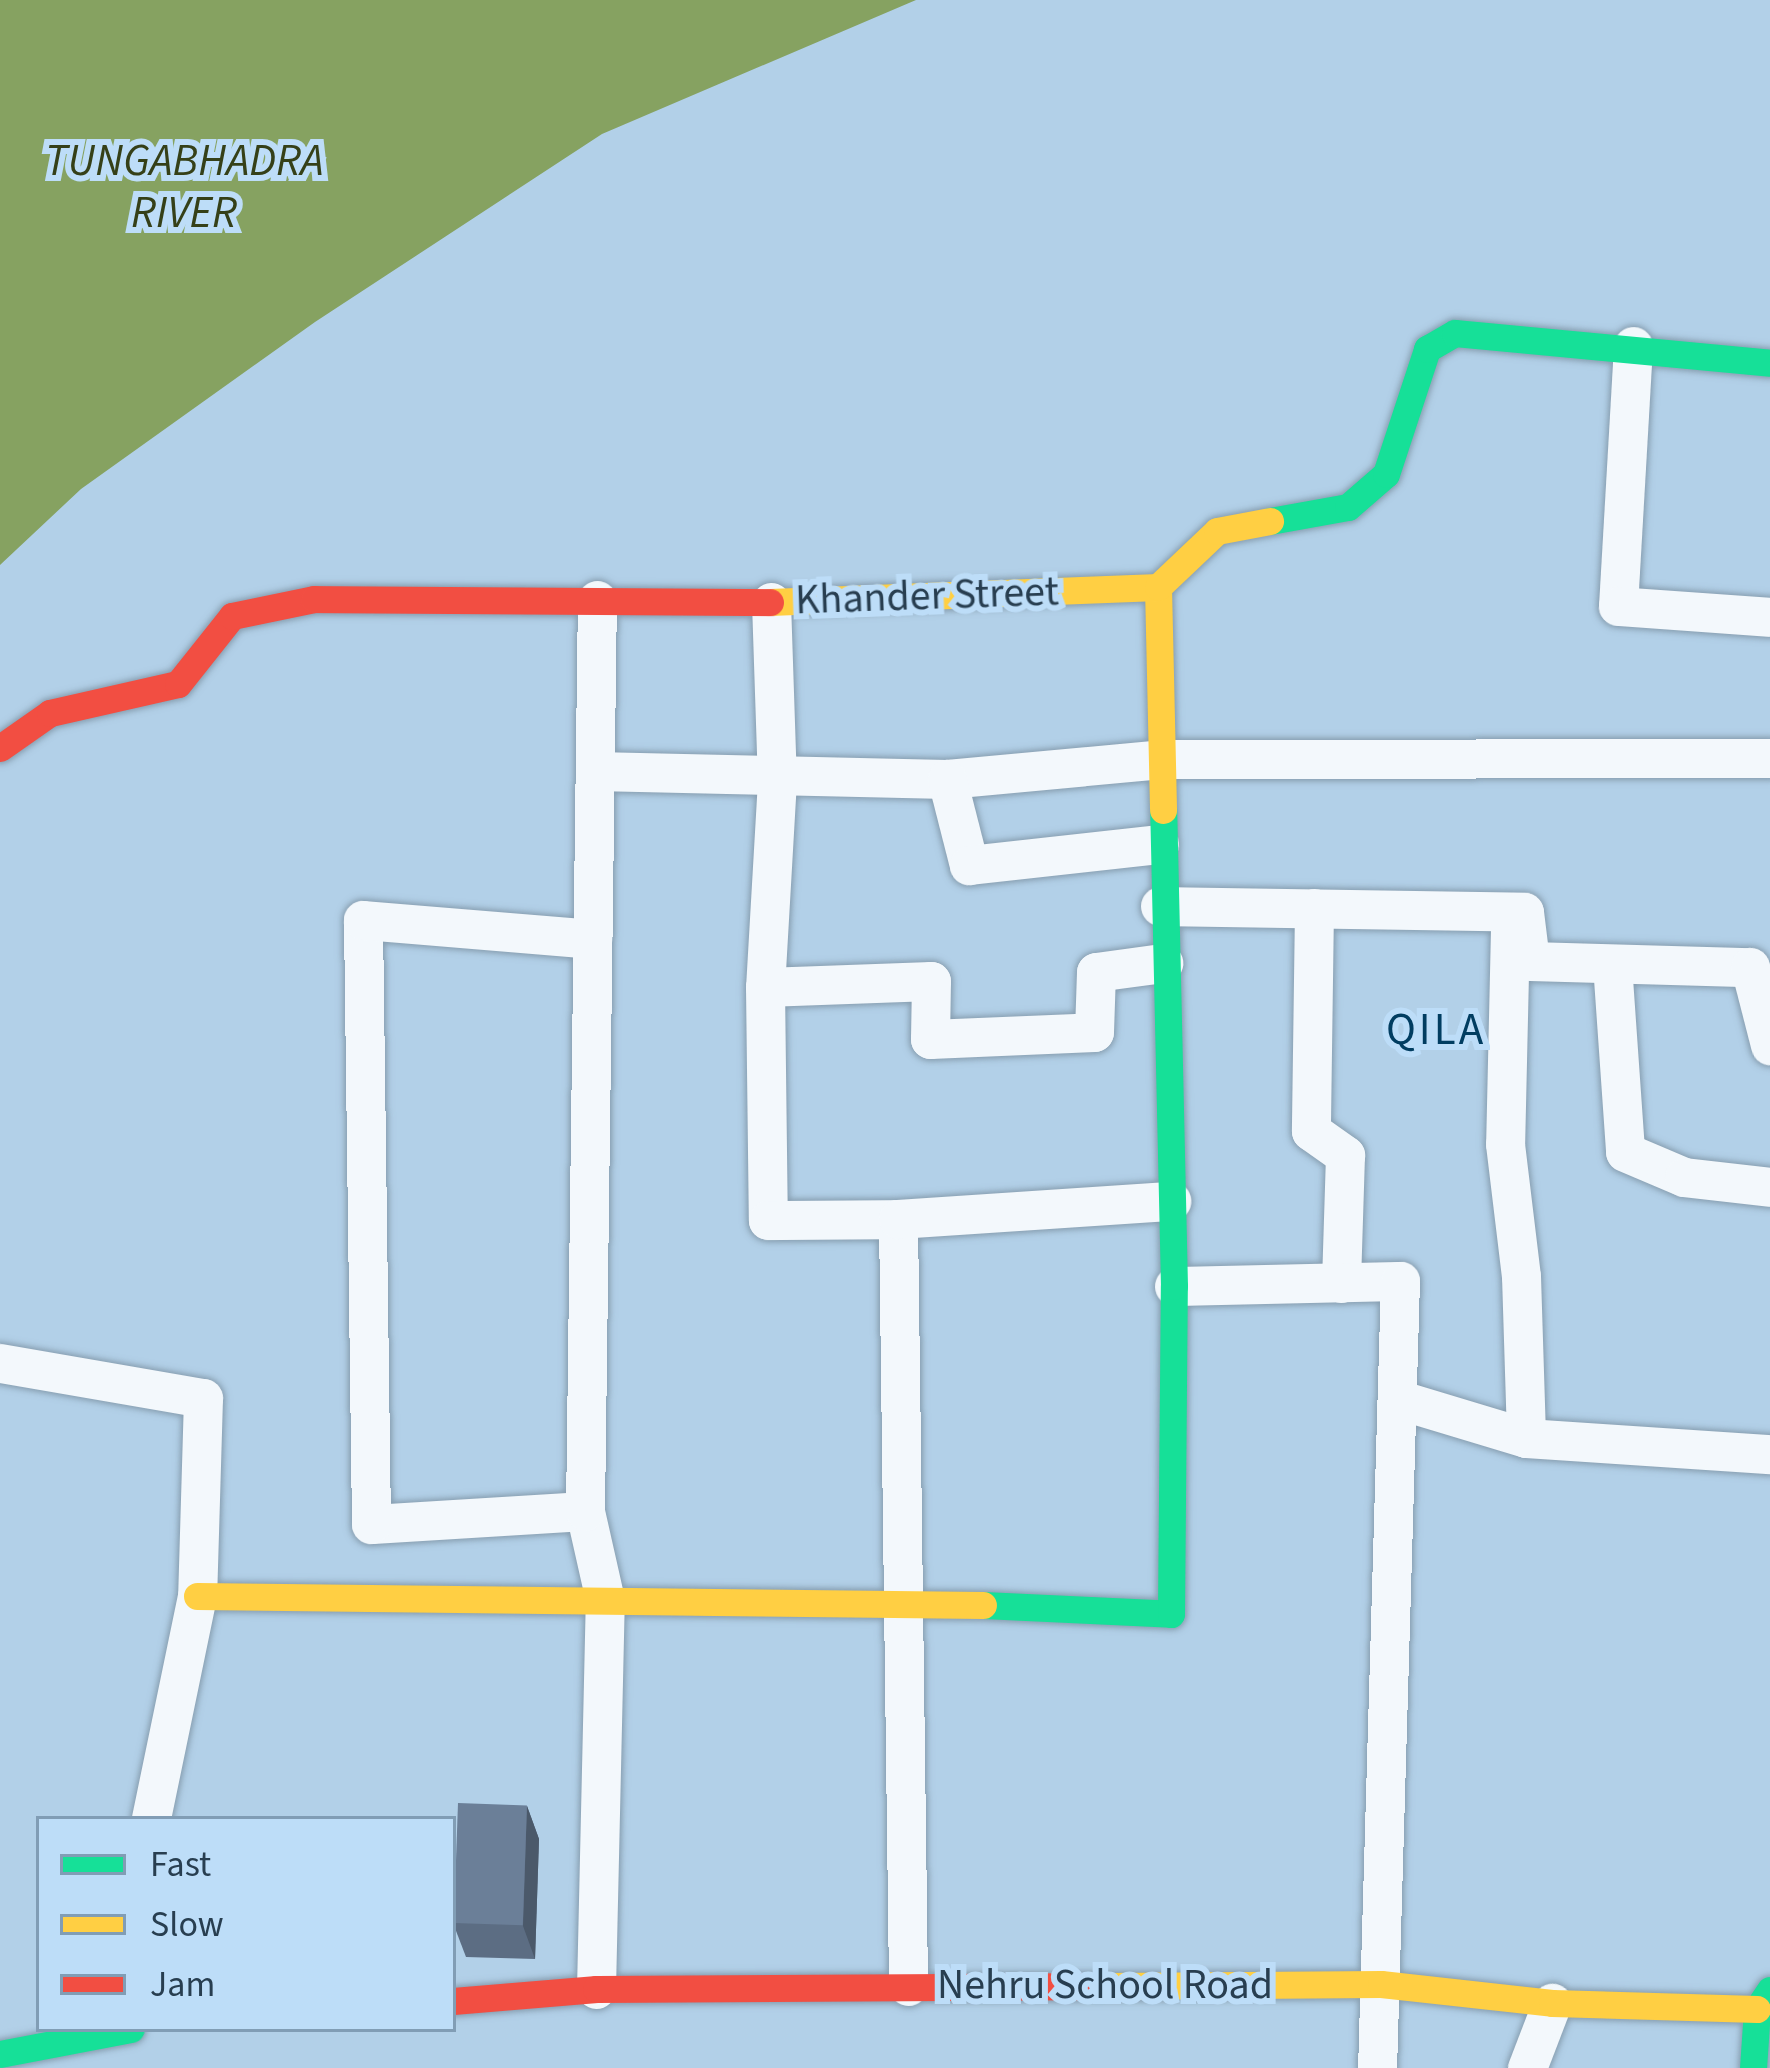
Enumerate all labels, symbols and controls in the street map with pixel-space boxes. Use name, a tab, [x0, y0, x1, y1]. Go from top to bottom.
water label: TUNGABHADRA RIVER	[45, 135, 323, 241]
street label: Khander Street	[794, 566, 1060, 626]
district label: QILA	[1386, 1004, 1486, 1058]
legend	[36, 1816, 456, 2032]
text: Fast	[150, 1839, 211, 1890]
text: Slow	[150, 1899, 224, 1950]
text: Jam	[150, 1959, 215, 2010]
street label: Nehru School Road	[937, 1960, 1273, 2010]

